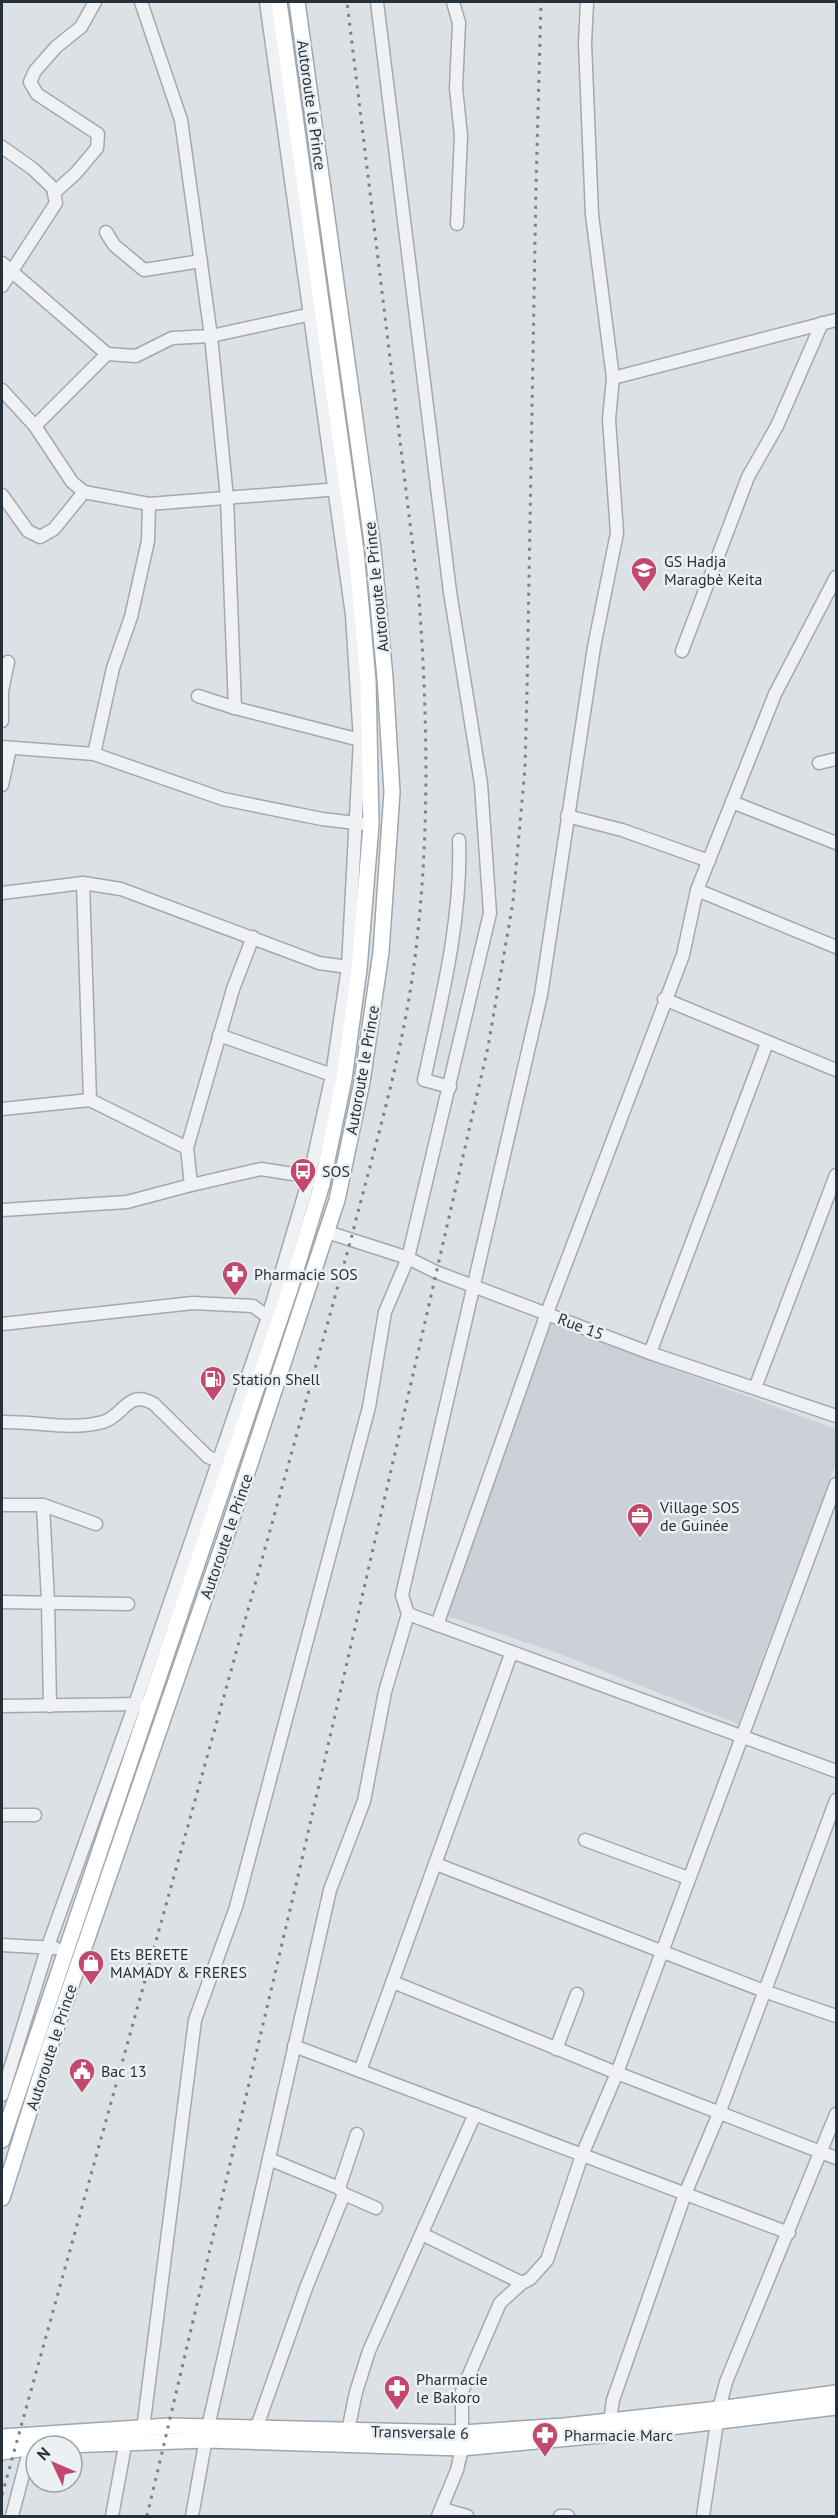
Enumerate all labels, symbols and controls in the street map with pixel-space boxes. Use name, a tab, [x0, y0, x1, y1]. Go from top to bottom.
street label: Autoroute le Prince	[293, 39, 331, 171]
street label: Autoroute le Prince	[359, 521, 393, 653]
place label: GS Hadja Maragbè Keita	[664, 551, 762, 589]
school or university icon: GS Hadja Maragbè Keita	[629, 555, 659, 593]
street label: Autoroute le Prince	[341, 1004, 383, 1136]
bus stop icon: SOS	[288, 1156, 318, 1194]
place label: SOS	[322, 1161, 350, 1181]
pharmacy icon: Pharmacie SOS	[220, 1259, 250, 1297]
place label: Pharmacie SOS	[254, 1264, 358, 1284]
street label: Rue 15	[555, 1308, 607, 1344]
fuel station icon: Station Shell	[198, 1364, 228, 1402]
place label: Station Shell	[232, 1369, 320, 1389]
street label: Autoroute le Prince	[195, 1471, 257, 1601]
place label: Village SOS de Guinée	[659, 1497, 740, 1535]
office icon: Village SOS de Guinée	[625, 1501, 655, 1539]
place label: Ets BERETE MAMADY & FRERES	[110, 1944, 247, 1982]
shop icon: Ets BERETE MAMADY & FRERES	[76, 1948, 106, 1986]
street label: Autoroute le Prince	[21, 1982, 81, 2112]
public building icon: Bac 13	[67, 2056, 97, 2094]
place label: Bac 13	[101, 2061, 147, 2081]
place label: Pharmacie le Bakoro	[416, 2369, 488, 2407]
pharmacy icon: Pharmacie le Bakoro	[382, 2373, 412, 2411]
pharmacy icon: Pharmacie Marc	[530, 2420, 560, 2458]
street label: Transversale 6	[371, 2421, 469, 2443]
place label: Pharmacie Marc	[564, 2425, 673, 2445]
north arrow	[24, 2434, 84, 2494]
text: N	[32, 2443, 54, 2464]

